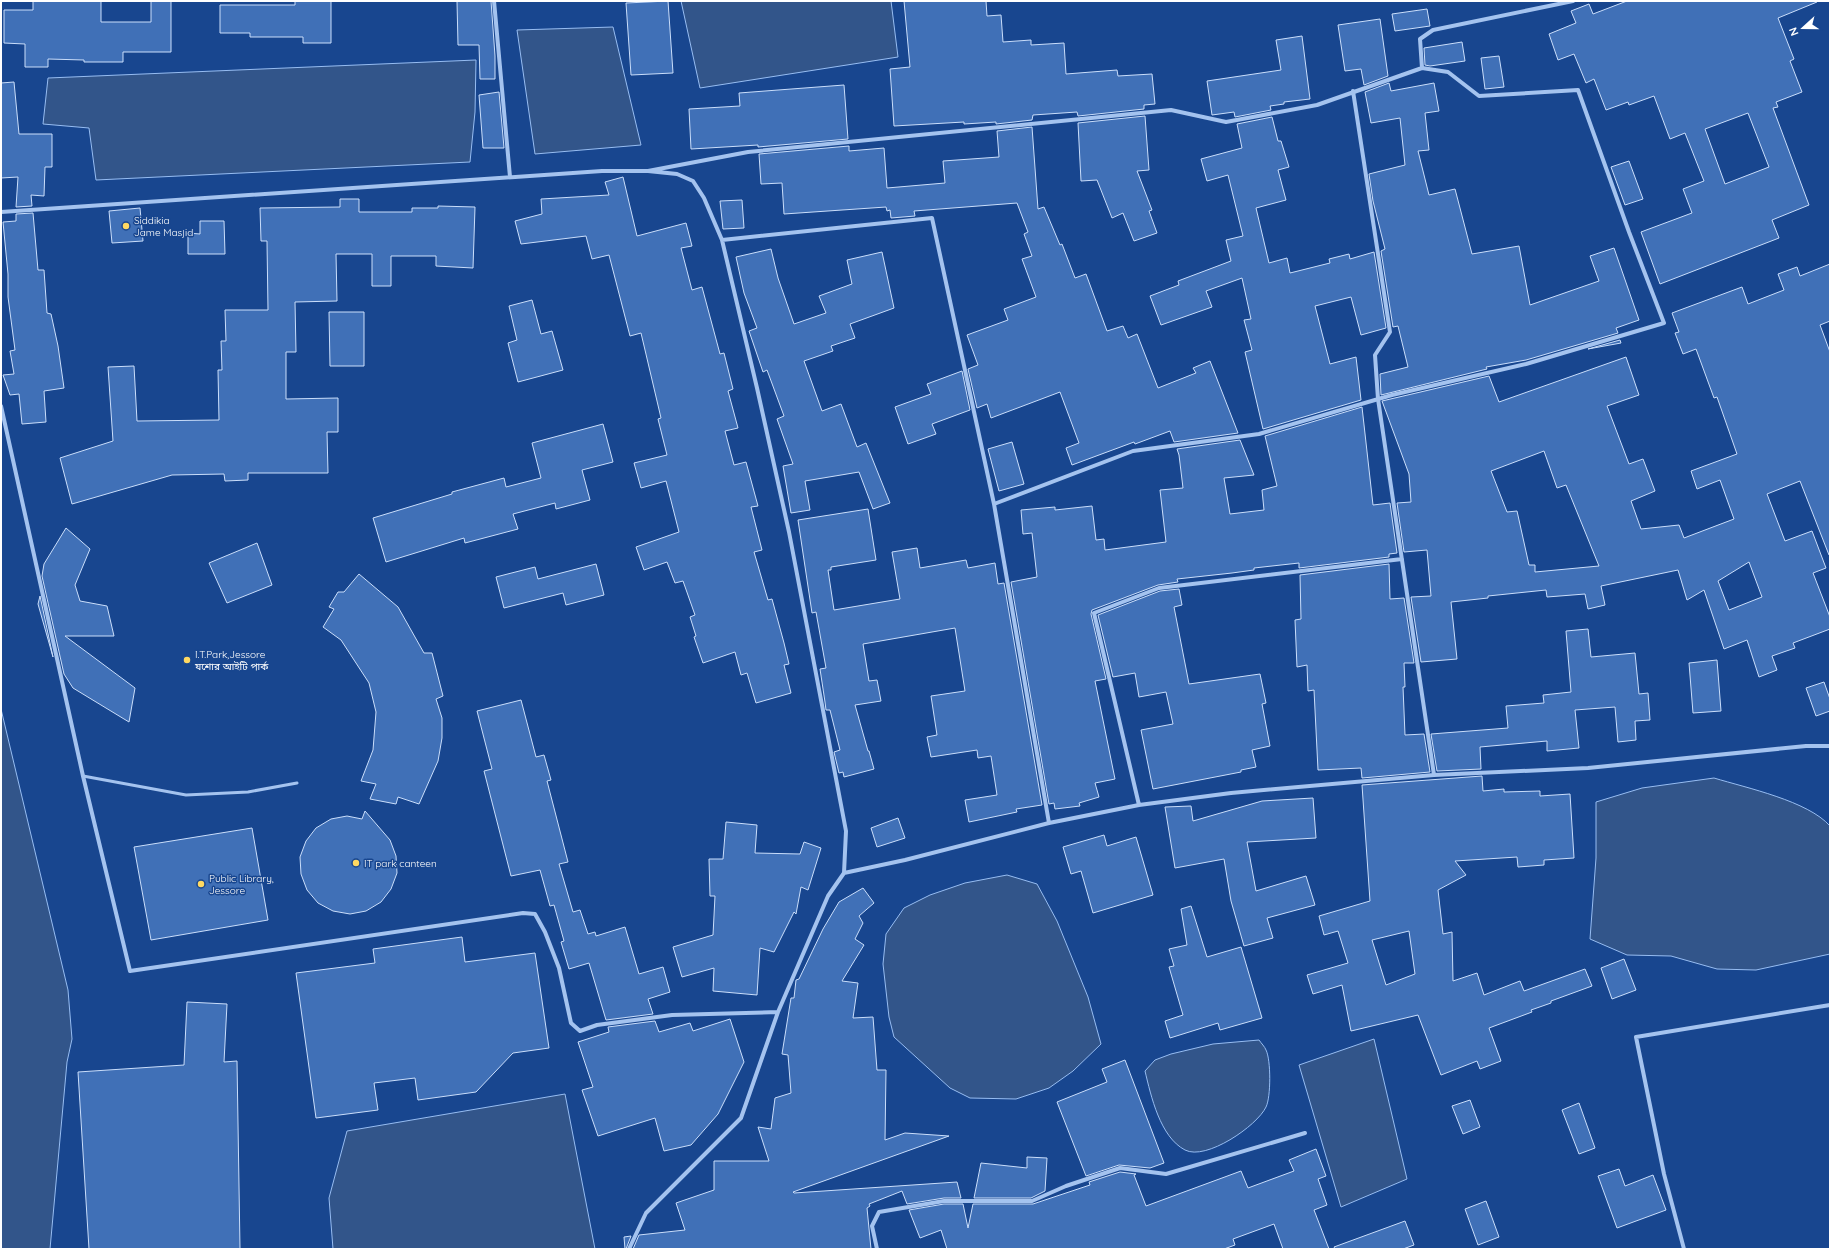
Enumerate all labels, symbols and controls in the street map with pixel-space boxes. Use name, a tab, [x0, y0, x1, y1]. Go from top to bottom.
north arrow	[1783, 8, 1823, 48]
text: N	[1786, 25, 1802, 38]
place label: Siddikia Jame Masjid	[134, 214, 193, 239]
marker: Siddikia Jame Masjid	[121, 221, 131, 231]
place label: I.T.Park,Jessore যশোর আইটি পার্ক	[194, 648, 269, 673]
marker: I.T.Park,Jessore যশোর আইটি পার্ক	[182, 655, 192, 665]
place label: IT park canteen	[364, 857, 437, 870]
marker: IT park canteen	[351, 858, 361, 868]
place label: Public Library, Jessore	[209, 872, 274, 897]
marker: Public Library, Jessore	[196, 879, 206, 889]

